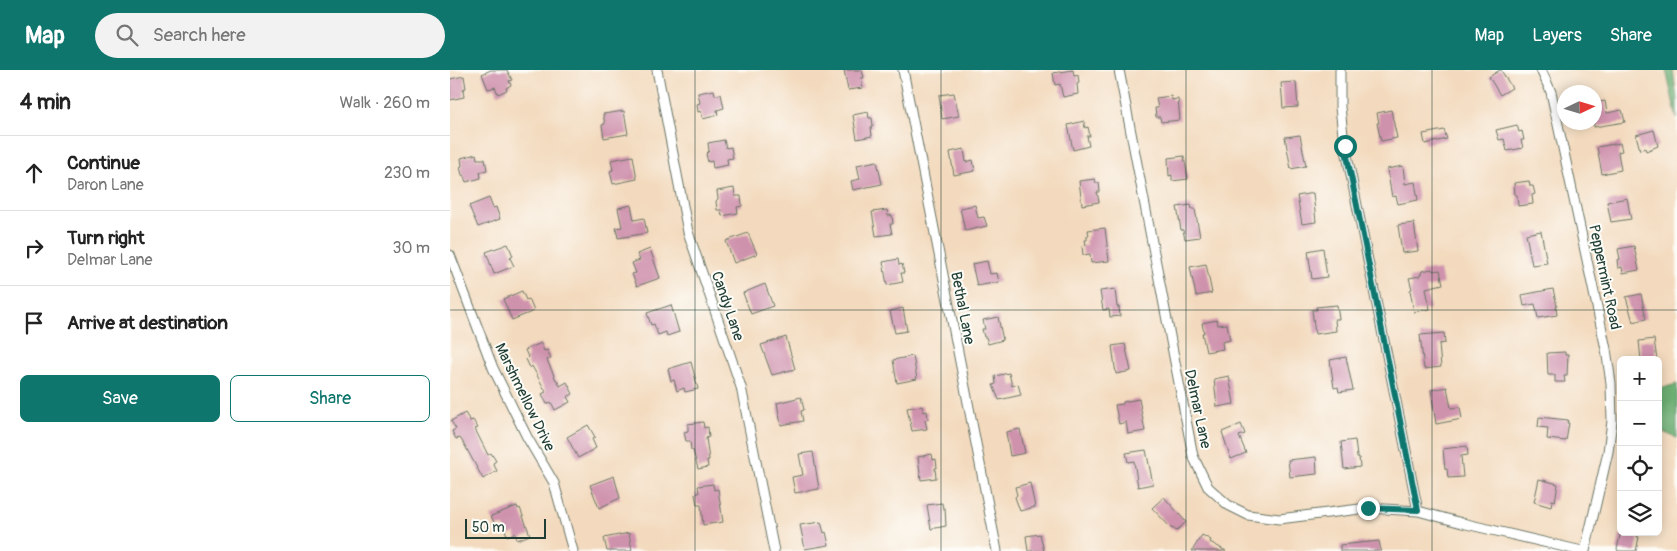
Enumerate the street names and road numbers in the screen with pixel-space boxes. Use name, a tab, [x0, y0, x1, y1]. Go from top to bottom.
street label: Peppermint Road	[1584, 223, 1625, 331]
street label: Candy Lane	[707, 269, 748, 344]
street label: Bethal Lane	[946, 270, 979, 347]
street label: Marshmellow Drive	[490, 340, 559, 455]
street label: Delmar Lane	[1180, 368, 1215, 451]

